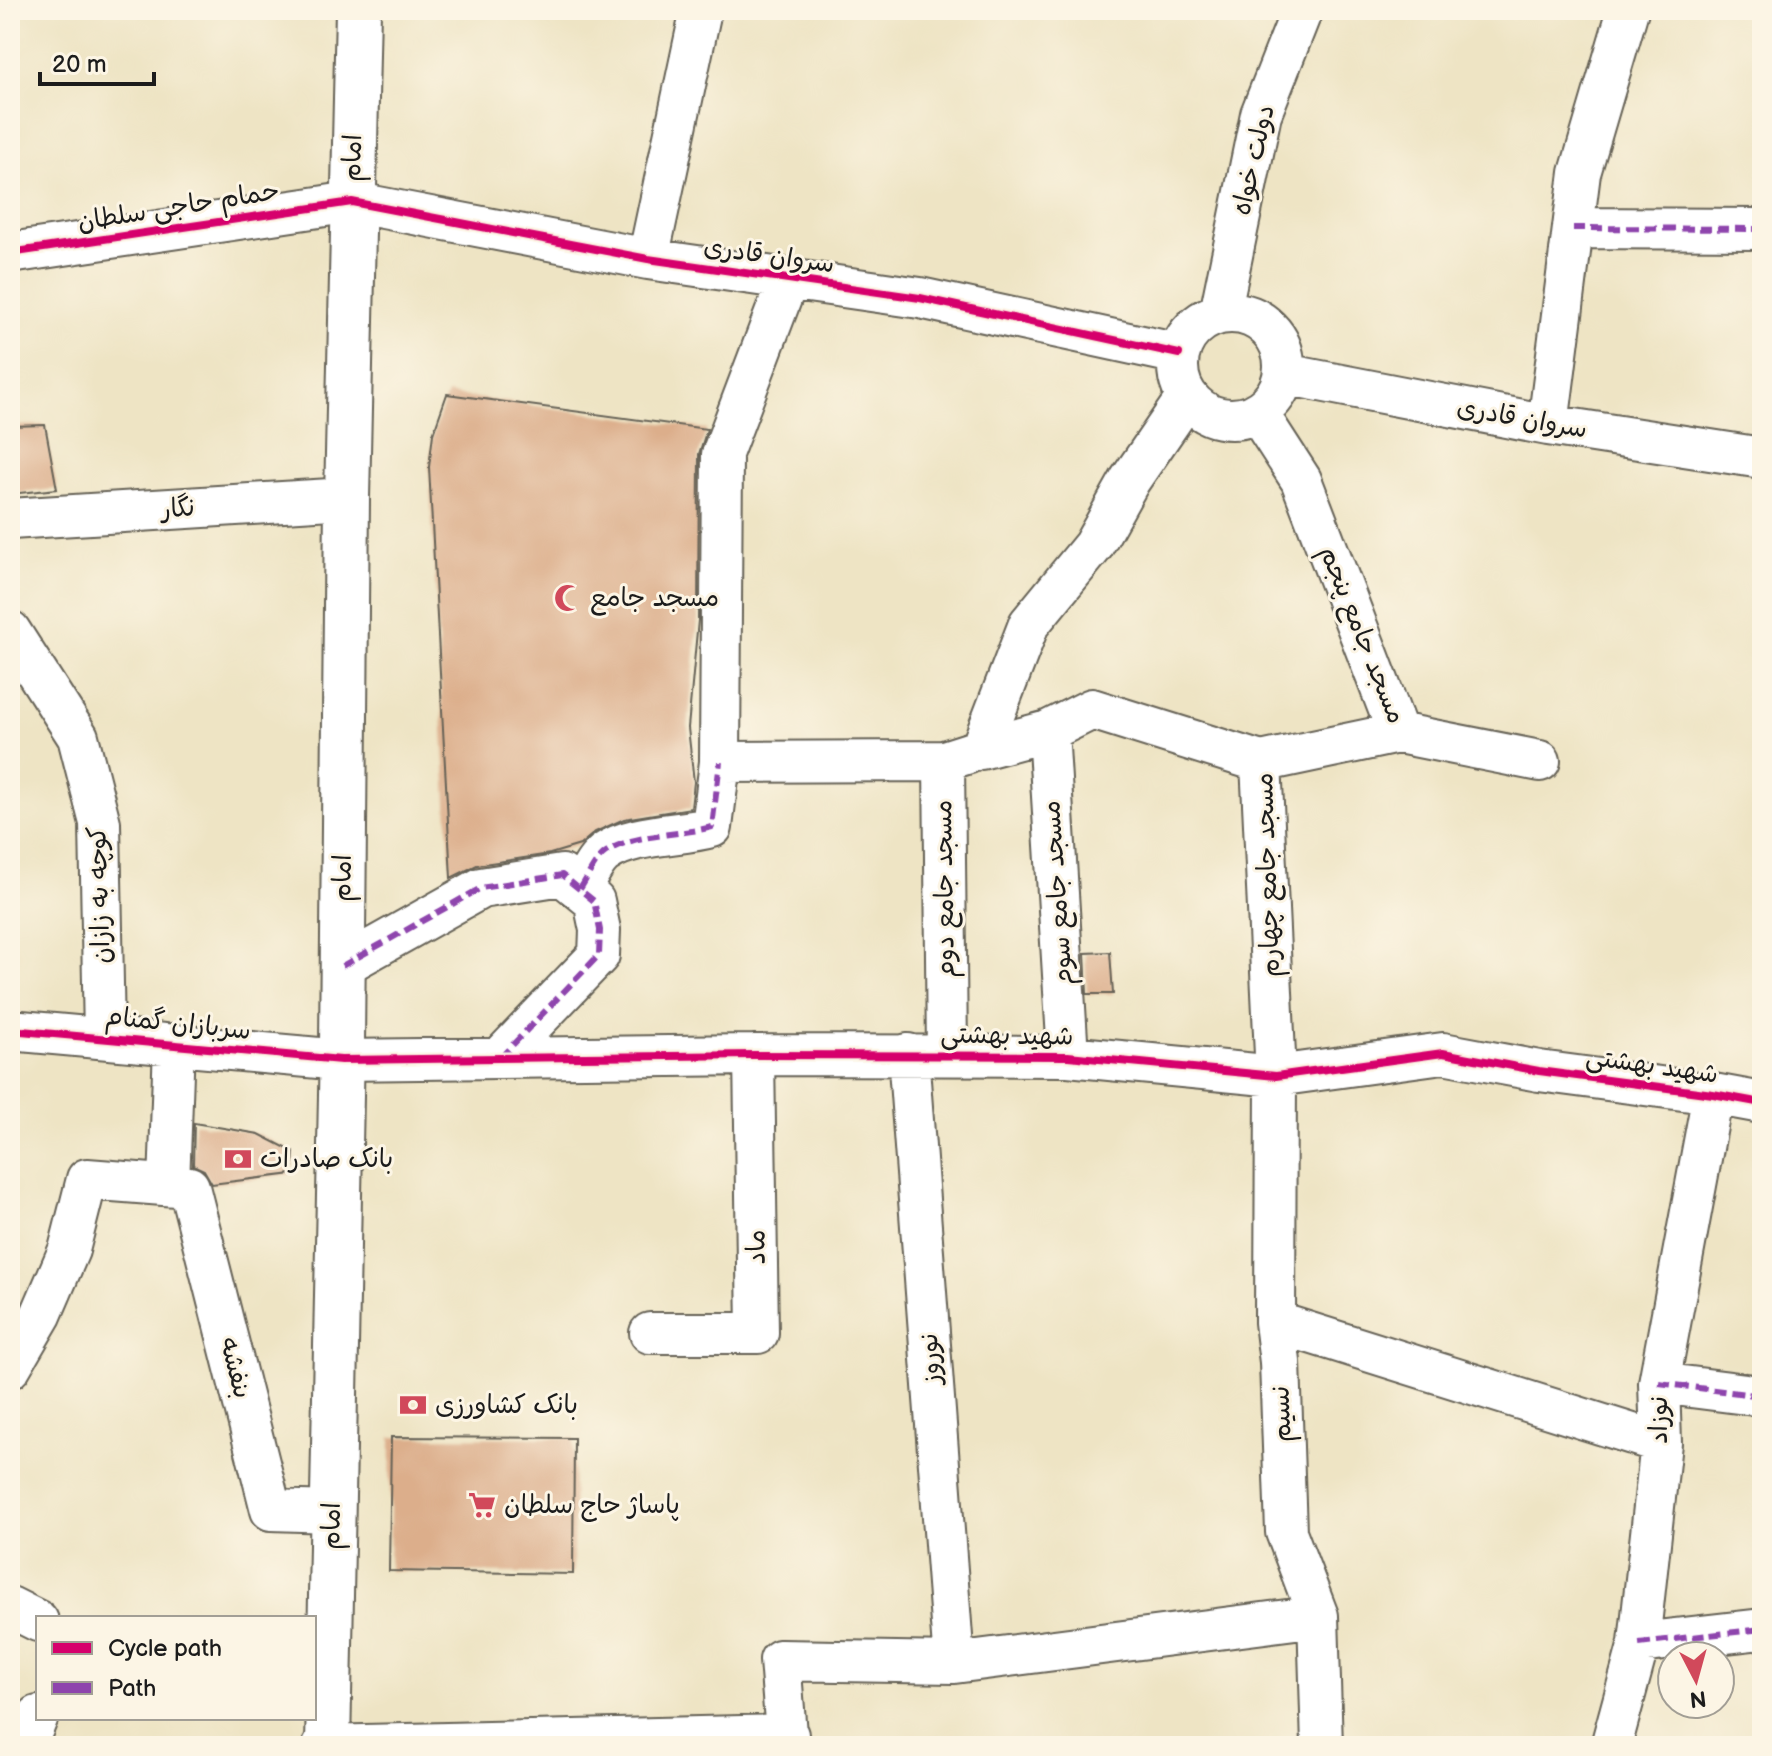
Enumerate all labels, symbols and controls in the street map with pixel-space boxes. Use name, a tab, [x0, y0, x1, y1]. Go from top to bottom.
scale bar	[40, 36, 154, 86]
text: 20 m	[52, 50, 107, 79]
street label: دولت خواه	[1226, 102, 1282, 218]
street label: امام	[337, 134, 372, 182]
street label: حمام حاجی سلطان	[75, 176, 281, 241]
street label: سروان قادری	[702, 231, 836, 281]
street label: سروان قادری	[1454, 392, 1590, 446]
street label: نگار	[158, 491, 196, 526]
street label: مسجد جامع پنجم	[1310, 542, 1412, 729]
mosque icon: مسجد جامع	[553, 583, 583, 613]
place label: مسجد جامع	[590, 583, 719, 616]
street label: مسجد جامع چهارم	[1249, 772, 1290, 978]
street label: مسجد جامع دوم	[928, 799, 965, 978]
street label: مسجد جامع سوم	[1036, 799, 1083, 987]
street label: کوچه به زازان	[82, 826, 118, 964]
street label: امام	[327, 854, 362, 902]
street label: سربازان گمنام	[103, 1000, 252, 1050]
street label: شهید بهشتی	[940, 1019, 1074, 1053]
street label: شهید بهشتی	[1584, 1041, 1720, 1091]
bank icon: بانک صادرات	[223, 1144, 253, 1174]
place label: بانک صادرات	[260, 1144, 393, 1175]
street label: ماد	[741, 1229, 773, 1265]
street label: نوروز	[914, 1331, 948, 1387]
street label: بنفشه	[212, 1334, 258, 1402]
street label: نسیم	[1266, 1385, 1301, 1443]
bank icon: بانک کشاورزی	[398, 1390, 428, 1420]
place label: بانک کشاورزی	[435, 1390, 578, 1421]
street label: نوزاد	[1644, 1396, 1675, 1444]
supermarket icon: پاساژ حاج سلطان	[467, 1490, 497, 1520]
place label: پاساژ حاج سلطان	[504, 1490, 680, 1522]
street label: امام	[316, 1502, 351, 1550]
legend	[36, 1616, 316, 1720]
text: Cycle path	[108, 1634, 222, 1663]
north arrow	[1656, 1640, 1736, 1720]
text: Path	[108, 1674, 156, 1703]
text: N	[1688, 1684, 1708, 1713]

